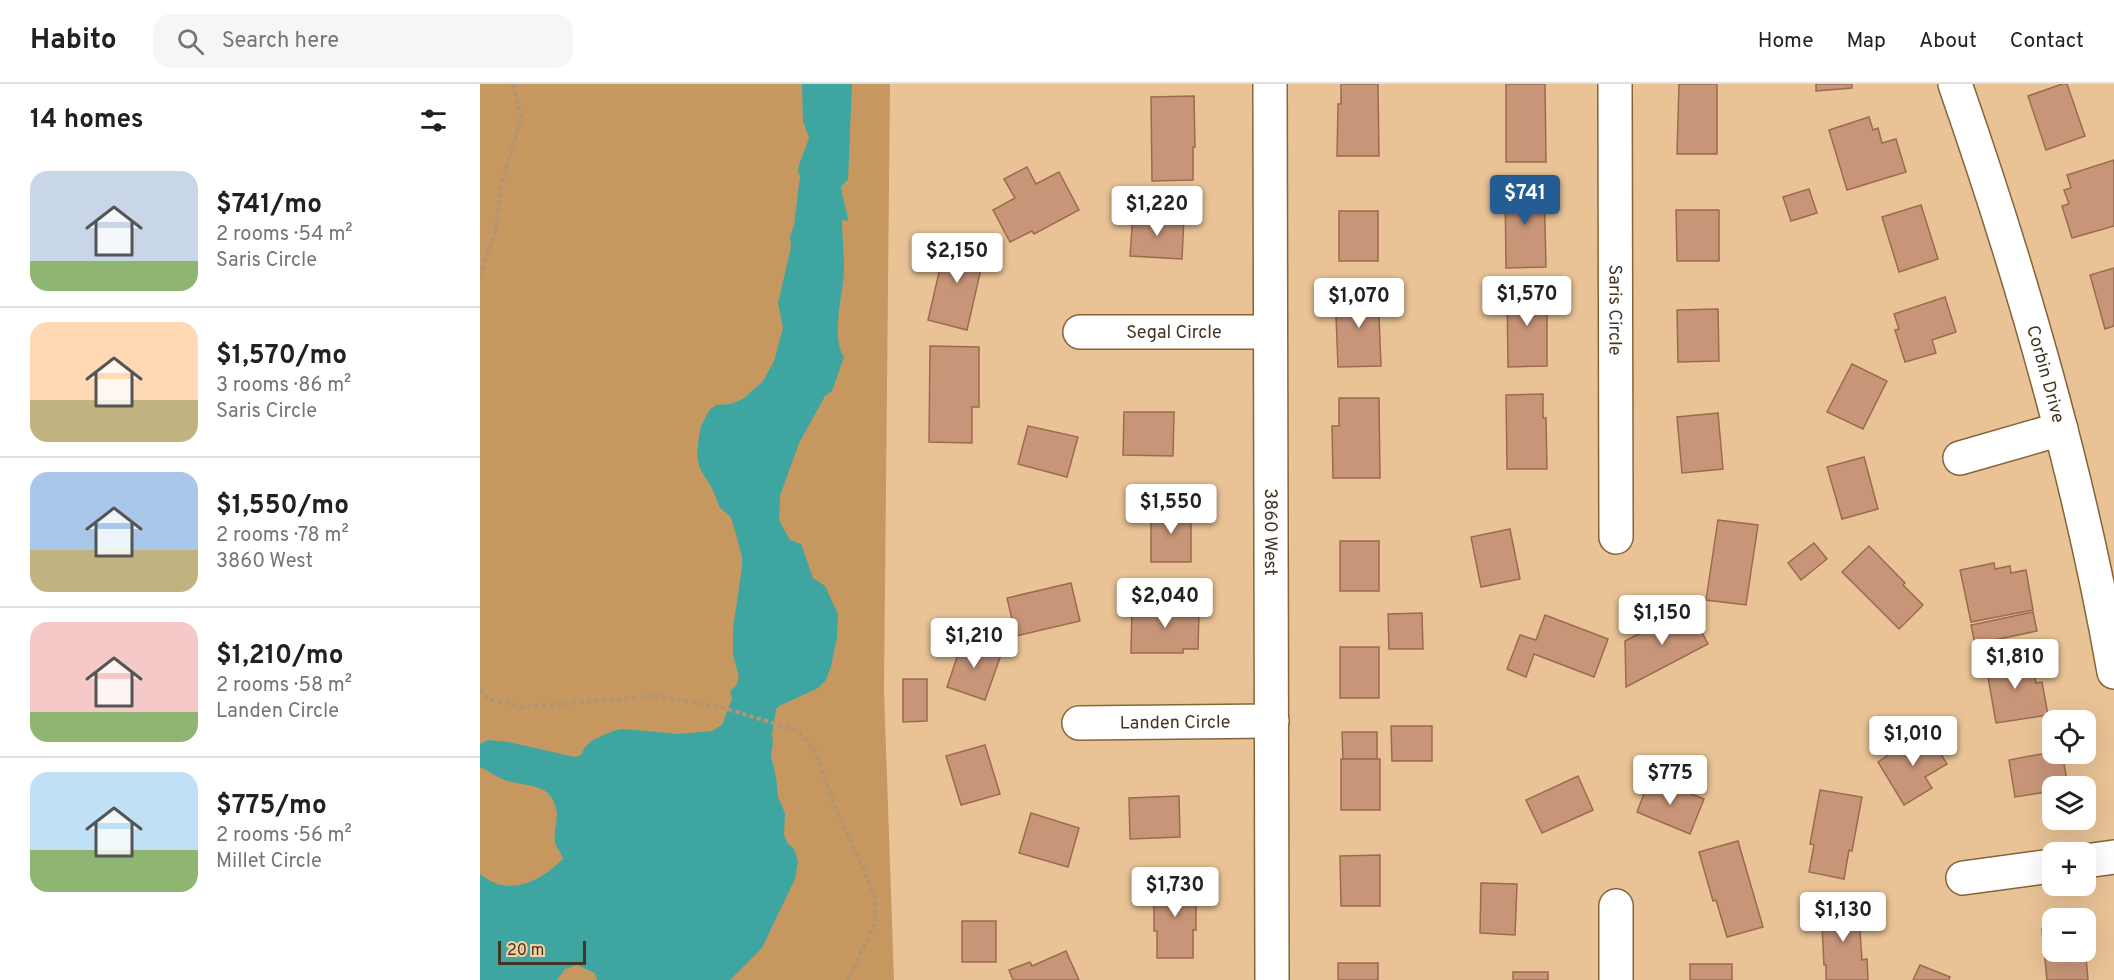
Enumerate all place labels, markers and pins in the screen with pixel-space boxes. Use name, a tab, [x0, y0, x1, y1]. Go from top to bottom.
pin: $741	[1489, 175, 1561, 226]
pin: $1,220	[1108, 186, 1206, 237]
pin: $2,150	[908, 233, 1006, 284]
pin: $1,570	[1478, 276, 1576, 327]
pin: $1,070	[1310, 278, 1408, 329]
pin: $1,550	[1122, 484, 1220, 535]
pin: $2,040	[1116, 578, 1214, 629]
pin: $1,150	[1613, 595, 1711, 646]
pin: $1,210	[925, 618, 1023, 669]
pin: $1,810	[1966, 639, 2064, 690]
pin: $1,010	[1864, 716, 1962, 767]
pin: $775	[1634, 755, 1706, 806]
pin: $1,730	[1126, 867, 1224, 918]
pin: $1,130	[1794, 892, 1892, 943]

